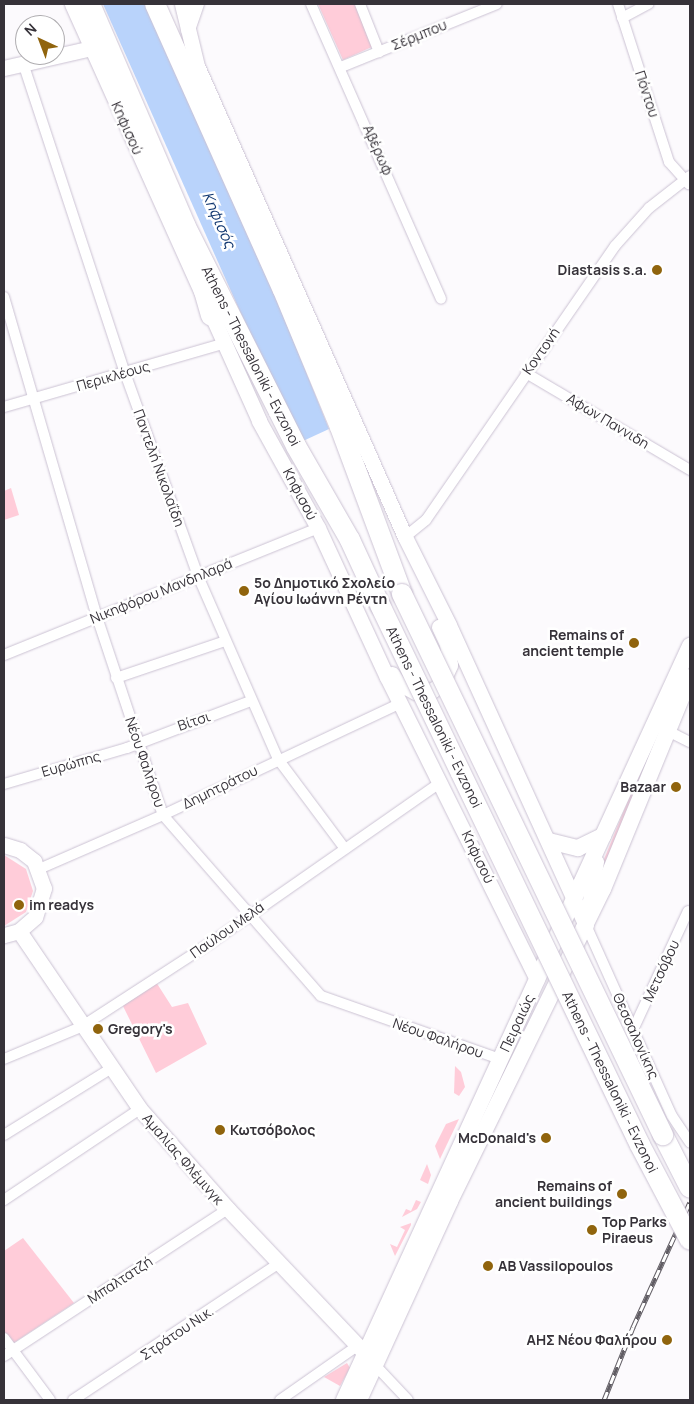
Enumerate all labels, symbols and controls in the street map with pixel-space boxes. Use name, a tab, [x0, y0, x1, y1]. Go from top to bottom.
north arrow	[15, 15, 65, 65]
street label: Σέρμπου	[389, 16, 449, 54]
text: N	[20, 19, 40, 40]
street label: Πόντου	[632, 68, 662, 120]
street label: Κηφισού	[108, 99, 146, 157]
street label: Αβέρωφ	[359, 122, 397, 178]
water label: Κηφισός	[199, 189, 239, 251]
place label: Diastasis s.a.	[557, 262, 647, 278]
street label: Athens - Thessaloniki - Evzonoi	[198, 263, 304, 449]
marker: Diastasis s.a.	[651, 264, 663, 276]
street label: Κοντονή	[519, 324, 563, 378]
street label: Περικλέους	[74, 358, 152, 394]
street label: Αφων Παννιδη	[564, 390, 652, 452]
street label: Παντελή Νικολαΐδη	[130, 407, 188, 529]
street label: Κηφισού	[279, 465, 321, 523]
street label: Νικηφόρου Μανδηλαρά	[87, 555, 235, 627]
place label: 5ο Δημοτικό Σχολείο Αγίου Ιωάννη Ρέντη	[254, 575, 395, 608]
marker: 5ο Δημοτικό Σχολείο Αγίου Ιωάννη Ρέντη	[238, 585, 250, 597]
street label: Athens - Thessaloniki - Evzonoi	[383, 624, 485, 810]
place label: Remains of ancient temple	[522, 627, 624, 660]
marker: Remains of ancient temple	[628, 637, 640, 649]
street label: Βίτσι	[176, 708, 212, 734]
street label: Νέου Φαλήρου	[122, 715, 168, 809]
street label: Ευρώπης	[40, 748, 102, 780]
street label: Δημητράτου	[180, 762, 260, 812]
place label: Bazaar	[620, 779, 666, 795]
marker: Bazaar	[670, 781, 682, 793]
street label: Κηφισού	[458, 828, 498, 886]
place label: im readys	[29, 897, 94, 913]
street label: Παύλου Μελά	[187, 898, 267, 962]
marker: im readys	[13, 899, 25, 911]
street label: Μετσόβου	[639, 937, 683, 1005]
street label: Athens - Thessaloniki - Evzonoi	[559, 989, 661, 1175]
street label: Θεσσαλονίκης	[609, 990, 663, 1082]
street label: Πειραιώς	[496, 991, 538, 1055]
street label: Νέου Φαλήρου	[391, 1015, 485, 1061]
place label: Gregory's	[108, 1021, 173, 1037]
marker: Gregory's	[92, 1023, 104, 1035]
street label: Αμαλίας Φλέμινγκ	[139, 1110, 227, 1208]
place label: Κωτσόβολος	[230, 1122, 315, 1138]
marker: Κωτσόβολος	[214, 1124, 226, 1136]
place label: McDonald's	[458, 1130, 536, 1146]
marker: McDonald's	[540, 1132, 552, 1144]
place label: Remains of ancient buildings	[495, 1178, 612, 1210]
marker: Remains of ancient buildings	[616, 1188, 628, 1200]
place label: Top Parks Piraeus	[602, 1214, 667, 1246]
marker: Top Parks Piraeus	[586, 1224, 598, 1236]
street label: Μπαλτατζή	[84, 1253, 156, 1307]
place label: AB Vassilopoulos	[498, 1258, 613, 1274]
marker: AB Vassilopoulos	[482, 1260, 494, 1272]
street label: Στράτου Νικ.	[137, 1302, 217, 1364]
place label: ΑΗΣ Νέου Φαλήρου	[527, 1332, 657, 1348]
marker: ΑΗΣ Νέου Φαλήρου	[661, 1334, 673, 1346]

